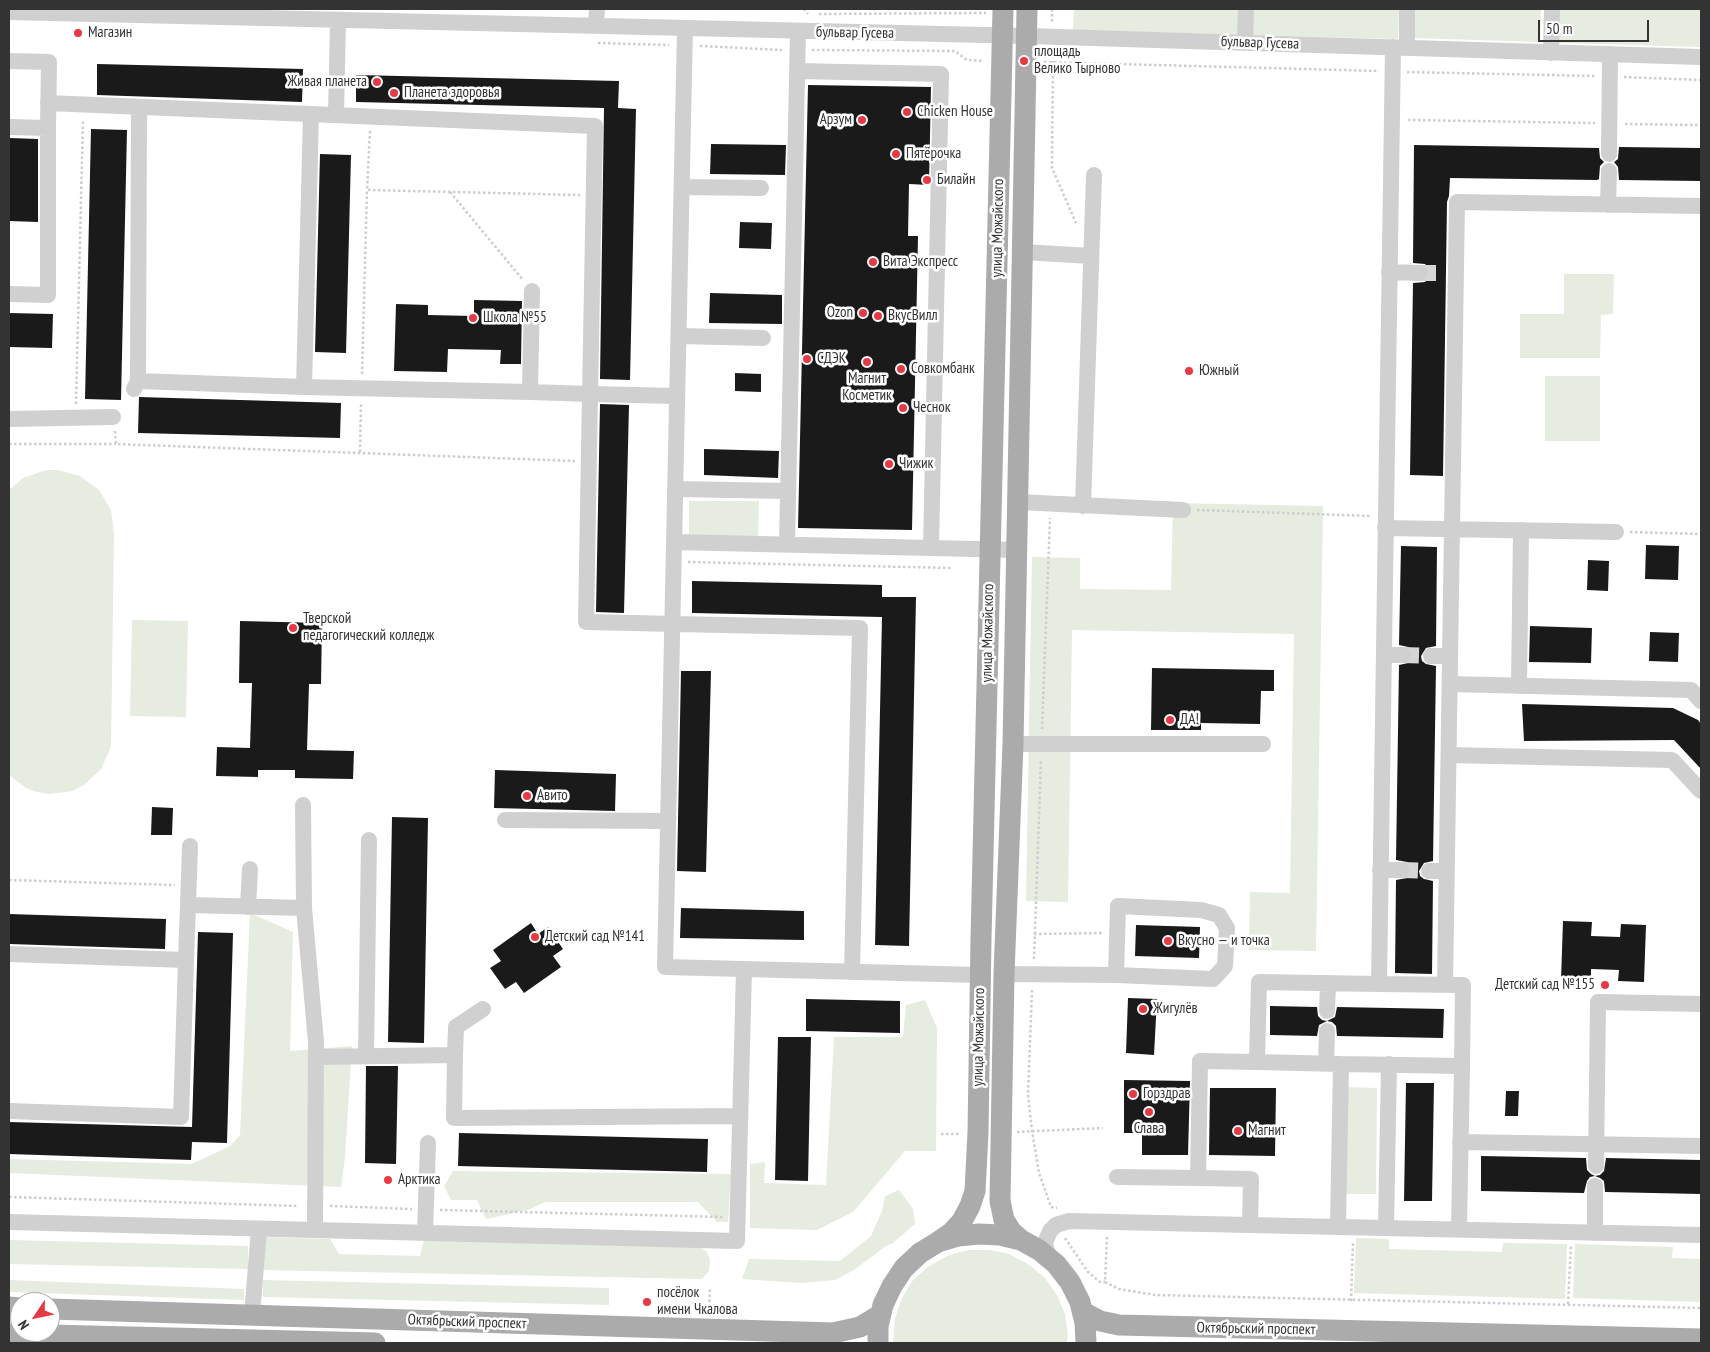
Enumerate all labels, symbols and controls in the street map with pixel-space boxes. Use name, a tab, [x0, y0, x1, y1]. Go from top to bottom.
scale bar	[1540, 10, 1651, 42]
text: 50 m	[1546, 19, 1572, 38]
street label: бульвар Гусева	[816, 23, 894, 43]
place label: Магазин	[88, 24, 132, 42]
marker: Магазин	[72, 27, 84, 39]
street label: бульвар Гусева	[1221, 33, 1299, 53]
place label: площадь Велико Тырново	[1034, 43, 1121, 78]
marker: площадь Велико Тырново	[1018, 55, 1030, 67]
place label: Живая планета	[288, 73, 367, 91]
marker: Живая планета	[371, 76, 383, 88]
place label: Планета здоровья	[404, 84, 500, 102]
marker: Планета здоровья	[388, 87, 400, 99]
place label: Chicken House	[917, 103, 993, 121]
marker: Chicken House	[901, 106, 913, 118]
place label: Арзум	[820, 111, 852, 129]
marker: Арзум	[856, 114, 868, 126]
place label: Пятёрочка	[906, 145, 961, 163]
marker: Пятёрочка	[890, 148, 902, 160]
place label: Билайн	[937, 171, 975, 189]
marker: Билайн	[921, 174, 933, 186]
street label: улица Можайского	[988, 178, 1008, 278]
place label: Вита Экспресс	[883, 253, 958, 271]
marker: Вита Экспресс	[867, 256, 879, 268]
place label: Ozon	[827, 304, 853, 322]
marker: Ozon	[857, 307, 869, 319]
place label: ВкусВилл	[888, 307, 938, 325]
place label: Школа №55	[483, 309, 547, 327]
marker: ВкусВилл	[872, 310, 884, 322]
marker: Школа №55	[467, 312, 479, 324]
place label: СДЭК	[817, 350, 846, 368]
marker: СДЭК	[801, 353, 813, 365]
marker: Магнит Косметик	[861, 356, 873, 368]
place label: Совкомбанк	[911, 360, 975, 378]
place label: Южный	[1199, 362, 1239, 380]
marker: Совкомбанк	[895, 363, 907, 375]
marker: Южный	[1183, 365, 1195, 377]
place label: Магнит Косметик	[842, 370, 892, 405]
place label: Чеснок	[913, 399, 951, 417]
marker: Чеснок	[897, 402, 909, 414]
place label: Чижик	[899, 455, 933, 473]
marker: Чижик	[883, 458, 895, 470]
street label: улица Можайского	[978, 583, 998, 683]
place label: Тверской педагогический колледж	[303, 610, 434, 645]
marker: Тверской педагогический колледж	[287, 622, 299, 634]
place label: ДА!	[1180, 711, 1199, 729]
marker: ДА!	[1164, 714, 1176, 726]
place label: Авито	[537, 787, 568, 805]
marker: Авито	[521, 790, 533, 802]
place label: Детский сад №141	[545, 928, 645, 946]
marker: Детский сад №141	[529, 931, 541, 943]
place label: Вкусно — и точка	[1178, 932, 1270, 950]
marker: Вкусно — и точка	[1162, 935, 1174, 947]
place label: Детский сад №155	[1495, 976, 1595, 994]
marker: Детский сад №155	[1599, 979, 1611, 991]
street label: улица Можайского	[969, 987, 989, 1087]
place label: Жигулёв	[1153, 1000, 1198, 1018]
marker: Жигулёв	[1137, 1003, 1149, 1015]
place label: Горздрав	[1143, 1085, 1190, 1103]
marker: Горздрав	[1127, 1088, 1139, 1100]
marker: Слава	[1143, 1106, 1155, 1118]
place label: Слава	[1134, 1120, 1164, 1138]
place label: Магнит	[1248, 1122, 1286, 1140]
marker: Магнит	[1232, 1125, 1244, 1137]
place label: Арктика	[398, 1171, 441, 1189]
marker: Арктика	[382, 1174, 394, 1186]
place label: посёлок имени Чкалова	[657, 1284, 738, 1319]
north arrow	[10, 1292, 60, 1342]
marker: посёлок имени Чкалова	[641, 1296, 653, 1308]
street label: Октябрьский проспект	[407, 1311, 527, 1333]
text: N	[14, 1317, 33, 1333]
street label: Октябрьский проспект	[1196, 1319, 1316, 1339]

